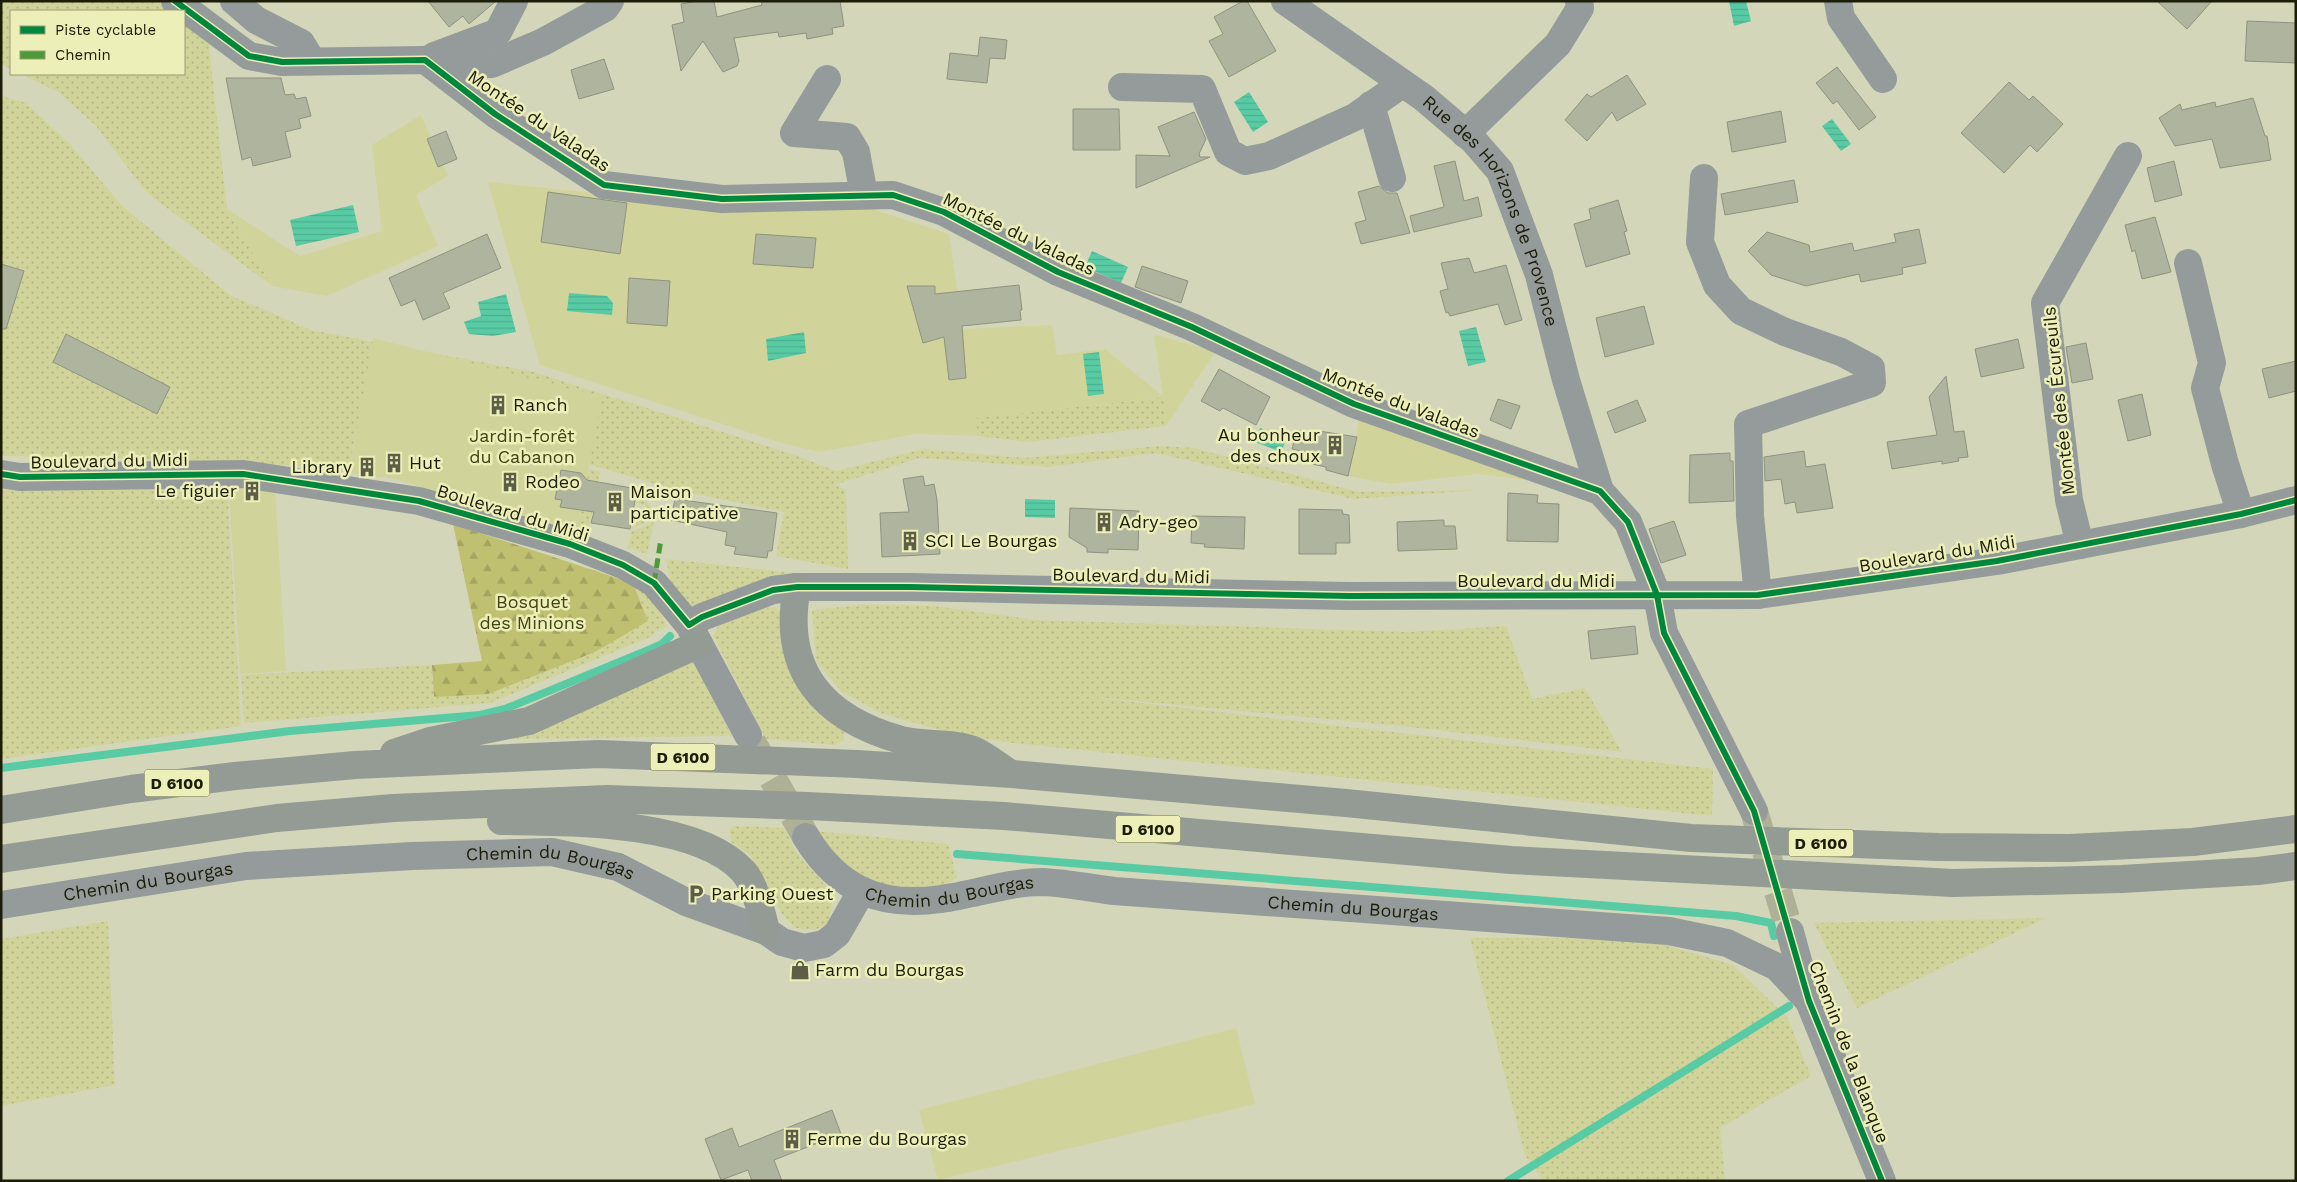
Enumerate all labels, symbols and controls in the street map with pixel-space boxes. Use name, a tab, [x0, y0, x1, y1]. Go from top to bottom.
legend	[10, 10, 185, 75]
text: Piste cyclable	[55, 21, 156, 39]
text: Chemin	[55, 46, 111, 64]
street label: Montée du Valadas	[464, 65, 614, 176]
street label: Rue des Horizons de Provence	[1419, 91, 1563, 329]
street label: Montée du Valadas	[940, 188, 1099, 280]
street label: Montée des Écureuils	[2038, 306, 2079, 496]
street label: Montée du Valadas	[1320, 363, 1483, 442]
building icon: Ranch	[487, 394, 509, 416]
place label: Ranch	[513, 394, 568, 415]
place label: Au bonheur des choux	[1218, 424, 1320, 466]
park label: Jardin-forêt du Cabanon	[469, 425, 575, 467]
building icon: Au bonheur des choux	[1324, 434, 1346, 456]
street label: Boulevard du Midi	[30, 449, 188, 472]
building icon: Hut	[383, 452, 405, 474]
place label: Hut	[409, 452, 441, 473]
place label: Library	[291, 456, 353, 477]
building icon: Library	[356, 456, 378, 478]
building icon: Rodeo	[499, 471, 521, 493]
place label: Rodeo	[525, 471, 580, 492]
street label: Boulevard du Midi	[435, 479, 592, 546]
place label: Le figuier	[155, 480, 237, 501]
building icon: Le figuier	[241, 480, 263, 502]
place label: Maison participative	[630, 481, 739, 523]
building icon: Maison participative	[604, 491, 626, 513]
building icon: Adry-geo	[1093, 511, 1115, 533]
place label: Adry-geo	[1119, 511, 1198, 532]
building icon: SCI Le Bourgas	[899, 530, 921, 552]
place label: SCI Le Bourgas	[925, 530, 1057, 551]
street label: Boulevard du Midi	[1857, 531, 2017, 576]
street label: Boulevard du Midi	[1052, 564, 1210, 587]
street label: Boulevard du Midi	[1457, 570, 1615, 591]
park label: Bosquet des Minions	[480, 591, 584, 633]
road number: D 6100	[650, 744, 716, 770]
road number: D 6100	[144, 770, 210, 796]
road number: D 6100	[1116, 816, 1180, 842]
road number: D 6100	[1788, 830, 1854, 856]
street label: Chemin du Bourgas	[465, 841, 639, 884]
street label: Chemin du Bourgas	[62, 857, 234, 905]
street label: Chemin du Bourgas	[862, 871, 1035, 911]
parking icon: Parking Ouest	[685, 883, 707, 905]
place label: Parking Ouest	[711, 883, 834, 904]
street label: Chemin du Bourgas	[1267, 891, 1439, 924]
street label: Chemin de la Blanque	[1805, 958, 1894, 1146]
shop icon: Farm du Bourgas	[789, 959, 811, 981]
place label: Farm du Bourgas	[815, 959, 964, 980]
building icon: Ferme du Bourgas	[781, 1128, 803, 1150]
place label: Ferme du Bourgas	[807, 1128, 967, 1149]

